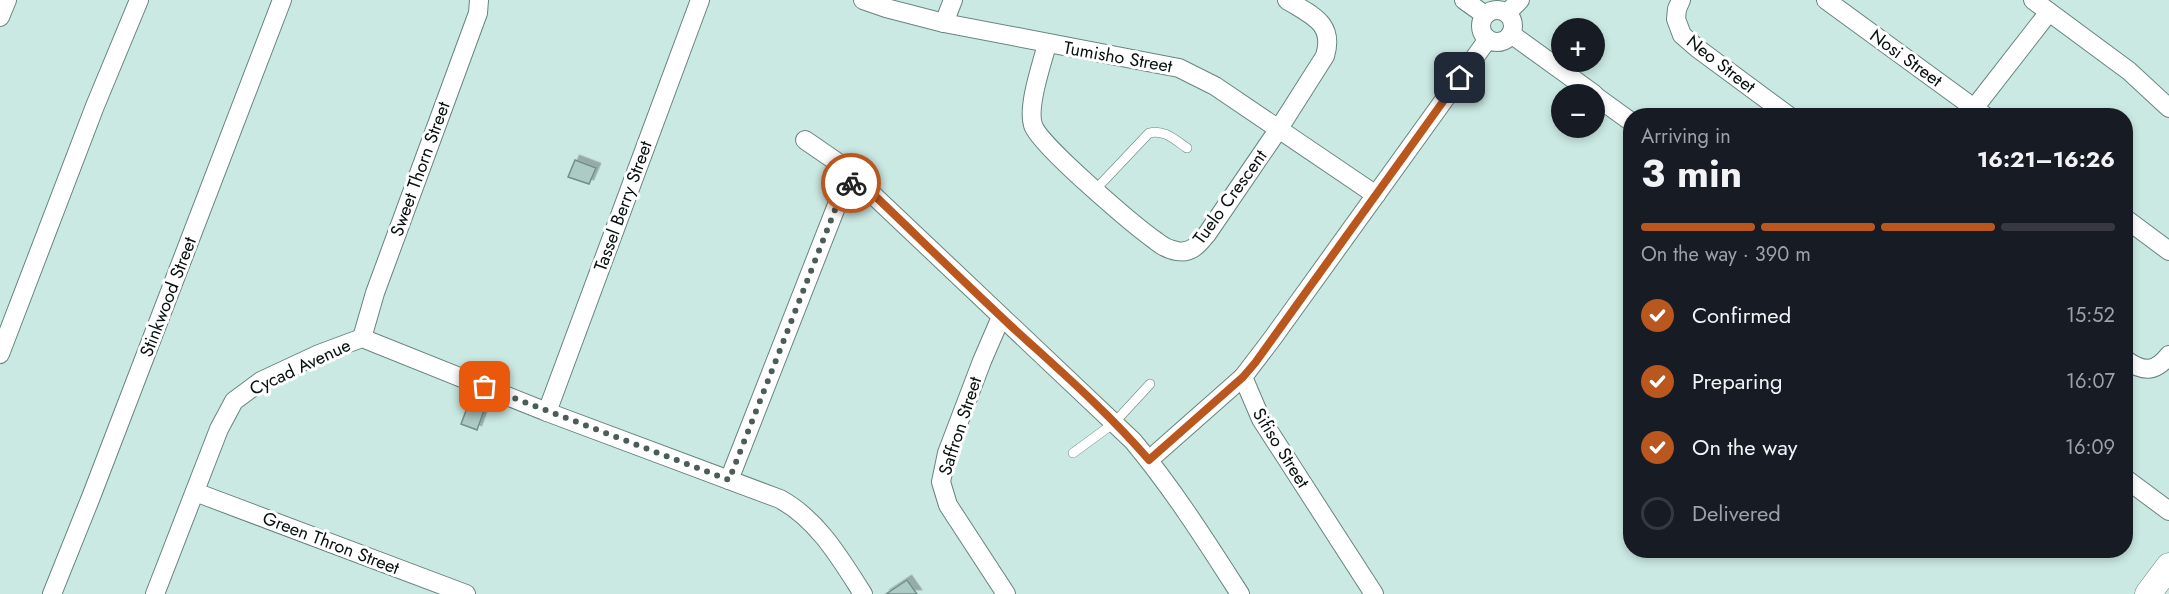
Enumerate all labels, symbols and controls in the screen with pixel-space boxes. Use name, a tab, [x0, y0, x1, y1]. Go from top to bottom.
map controls	[1551, 18, 1605, 138]
button: +	[1551, 18, 1605, 72]
street label: Nosi Street	[1864, 23, 1948, 94]
street label: Neo Street	[1681, 29, 1762, 100]
street label: Tumisho Street	[1062, 35, 1175, 79]
pin	[1434, 52, 1485, 103]
icon: home	[1443, 61, 1476, 94]
button: −	[1551, 84, 1605, 138]
street label: Sweet Thorn Street	[384, 97, 457, 240]
text: Arriving in	[1641, 122, 1731, 151]
street label: Tassel Berry Street	[587, 137, 659, 275]
text: 16:21–16:26	[1977, 143, 2115, 175]
street label: Tuelo Crescent	[1187, 144, 1274, 250]
text: 3 min	[1641, 145, 1742, 202]
courier	[821, 153, 881, 213]
icon: bike	[835, 167, 868, 200]
street label: Stinkwood Street	[133, 233, 203, 361]
text: On the way · 390 m	[1641, 240, 1811, 269]
icon: check	[1641, 299, 1674, 332]
text: Confirmed	[1692, 299, 1791, 331]
text: 15:52	[2066, 301, 2115, 330]
street label: Cycad Avenue	[245, 332, 355, 402]
pin	[459, 361, 510, 412]
icon: check	[1641, 365, 1674, 398]
text: Preparing	[1692, 365, 1783, 397]
text: 16:07	[2066, 367, 2115, 396]
icon: bag	[468, 370, 501, 403]
street label: Saffron Street	[932, 373, 988, 479]
street label: Sifiso Street	[1246, 403, 1316, 494]
icon: check	[1641, 431, 1674, 464]
text: On the way	[1692, 431, 1797, 463]
text: 16:09	[2065, 433, 2115, 462]
text: Delivered	[1692, 497, 1781, 529]
street label: Green Thron Street	[259, 505, 404, 581]

